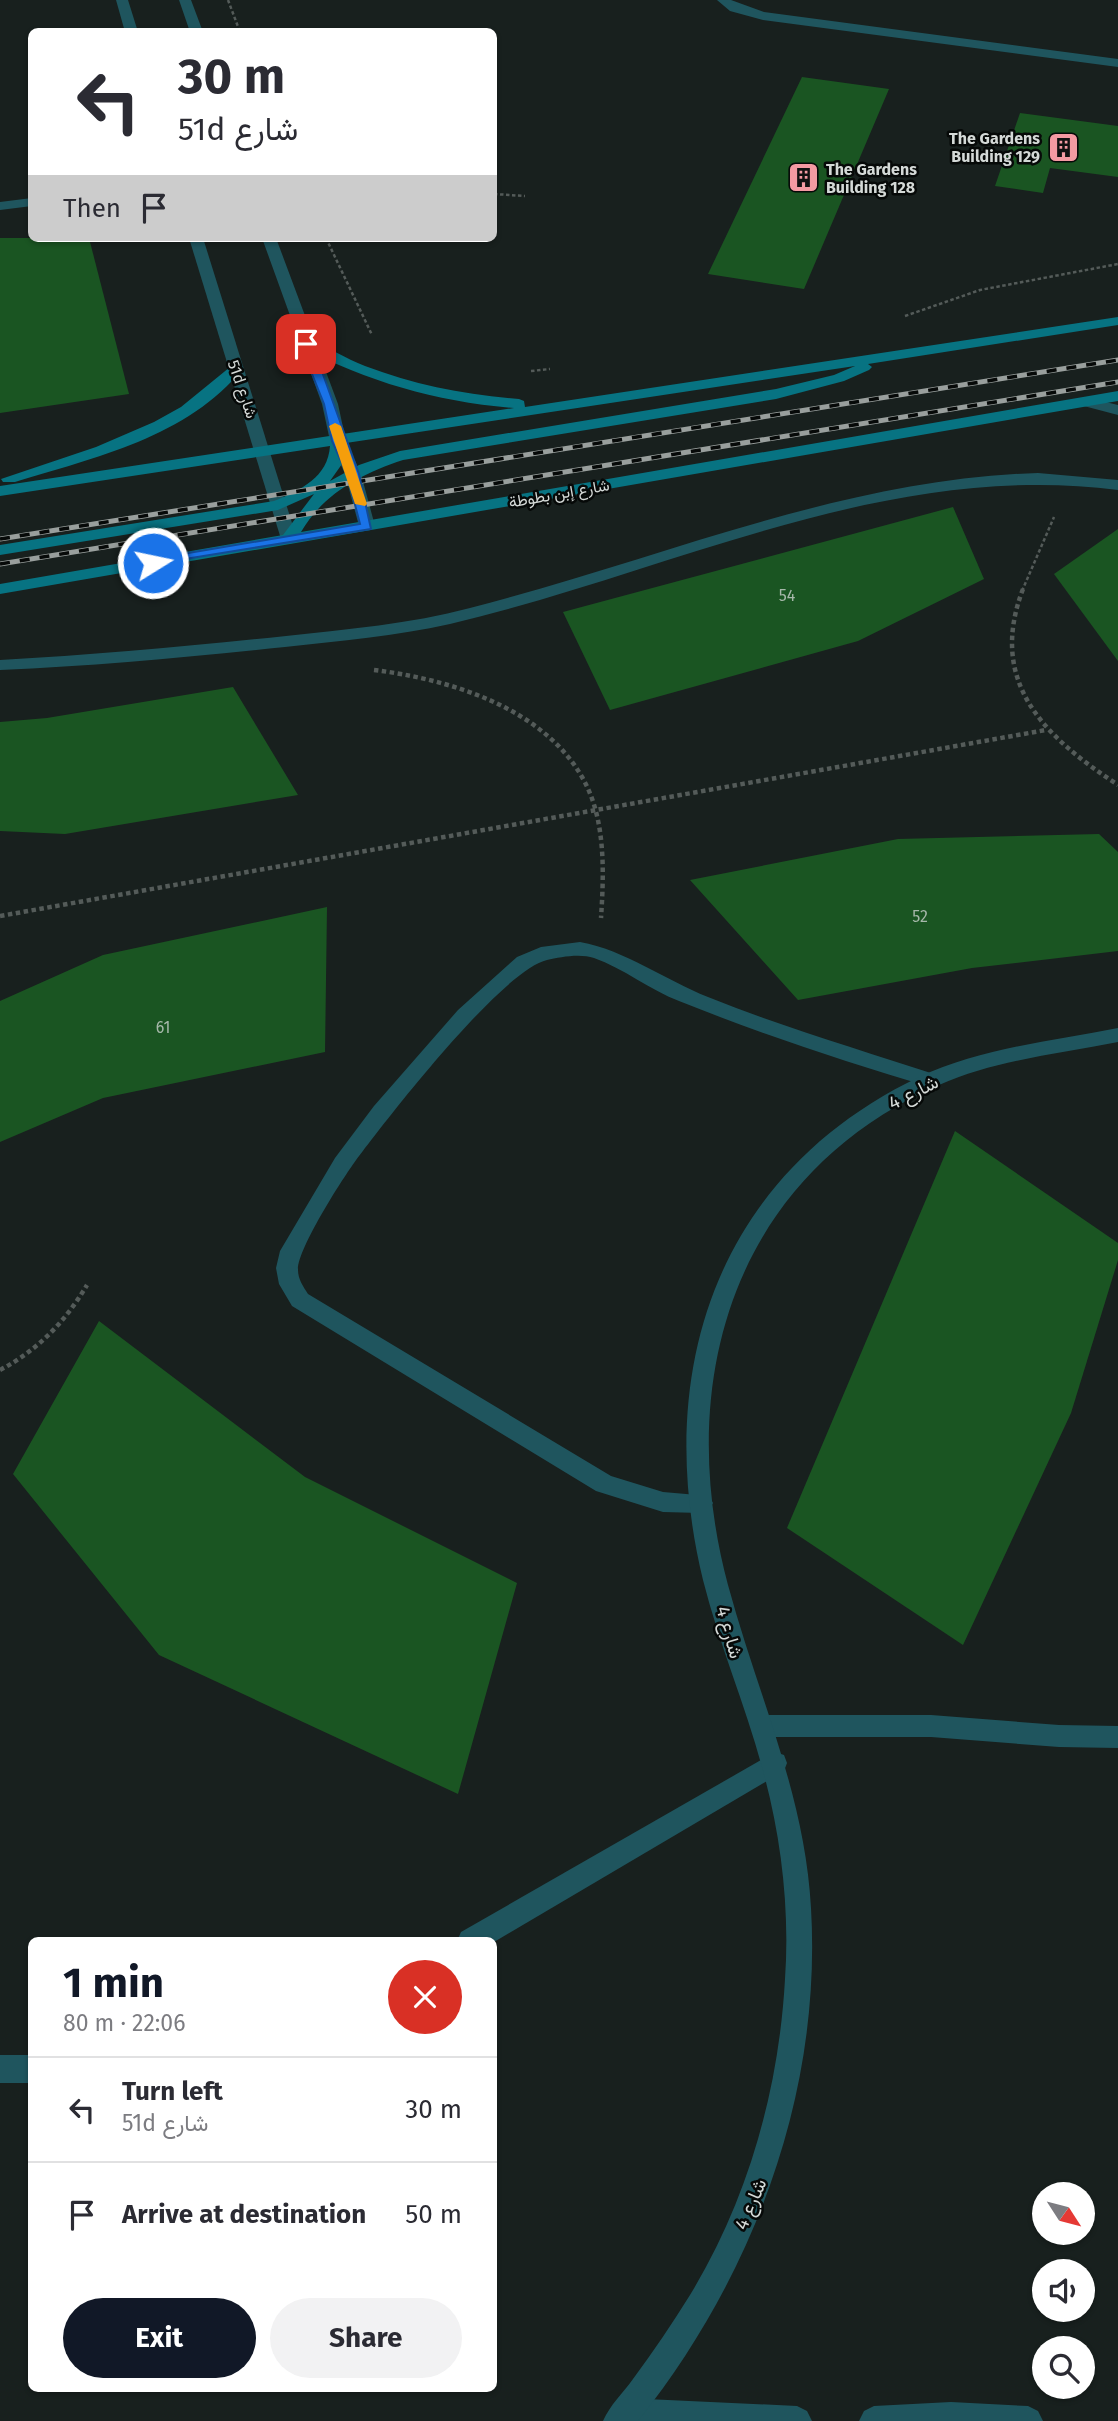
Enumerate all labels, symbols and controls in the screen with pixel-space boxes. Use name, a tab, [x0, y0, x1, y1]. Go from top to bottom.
text: 30 m	[178, 47, 285, 106]
icon: left	[63, 56, 154, 147]
text: 51d شارع	[178, 110, 298, 148]
place label: The Gardens Building 129	[949, 129, 1040, 166]
building icon: The Gardens Building 129	[1046, 130, 1080, 164]
place label: The Gardens Building 128	[826, 160, 917, 197]
building icon: The Gardens Building 128	[786, 161, 820, 195]
icon: arrive	[135, 189, 173, 227]
text: Then	[63, 193, 121, 224]
pin	[276, 314, 336, 374]
icon: arrive	[287, 325, 325, 363]
street label: 51d شارع	[222, 358, 261, 421]
street label: شارع إبن بطوطة	[507, 475, 611, 514]
position arrow	[116, 526, 190, 600]
house number: 54	[779, 586, 796, 605]
house number: 52	[912, 907, 928, 926]
house number: 61	[156, 1018, 170, 1037]
street label: شارع 4	[884, 1070, 943, 1116]
street label: شارع 4	[710, 1603, 748, 1661]
text: 1 min	[63, 1958, 164, 2008]
button: close	[388, 1960, 462, 2034]
text: 80 m · 22:06	[63, 2009, 185, 2037]
text: Turn left	[122, 2076, 223, 2107]
icon: left	[63, 2091, 101, 2129]
text: 30 m	[405, 2094, 462, 2125]
text: 51d شارع	[122, 2109, 208, 2137]
street label: شارع 4	[729, 2175, 772, 2234]
north arrow	[1032, 2182, 1096, 2245]
map controls	[1032, 2182, 1095, 2399]
icon: arrive	[63, 2196, 101, 2234]
text: Arrive at destination	[122, 2199, 366, 2230]
text: 50 m	[405, 2199, 462, 2230]
button: sound	[1032, 2259, 1095, 2322]
button: Exit	[63, 2298, 256, 2378]
button: Share	[270, 2298, 462, 2378]
button: search	[1032, 2336, 1095, 2399]

